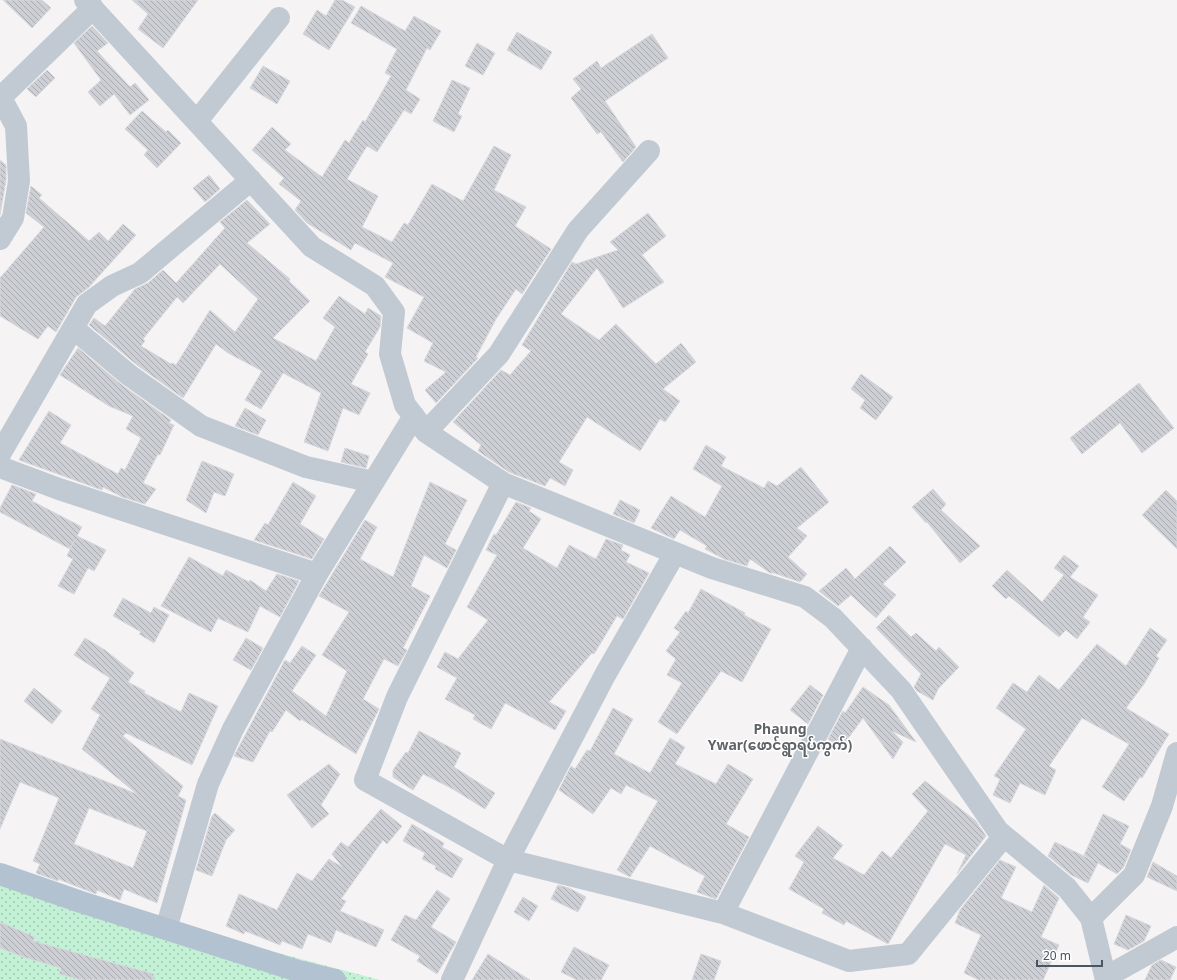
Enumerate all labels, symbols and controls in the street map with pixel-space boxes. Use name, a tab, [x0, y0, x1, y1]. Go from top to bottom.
district label: Phaung Ywar(ဖောင်ရွာရပ်ကွက်)	[708, 719, 853, 757]
scale bar	[1037, 942, 1102, 968]
text: 20 m	[1043, 947, 1071, 964]

